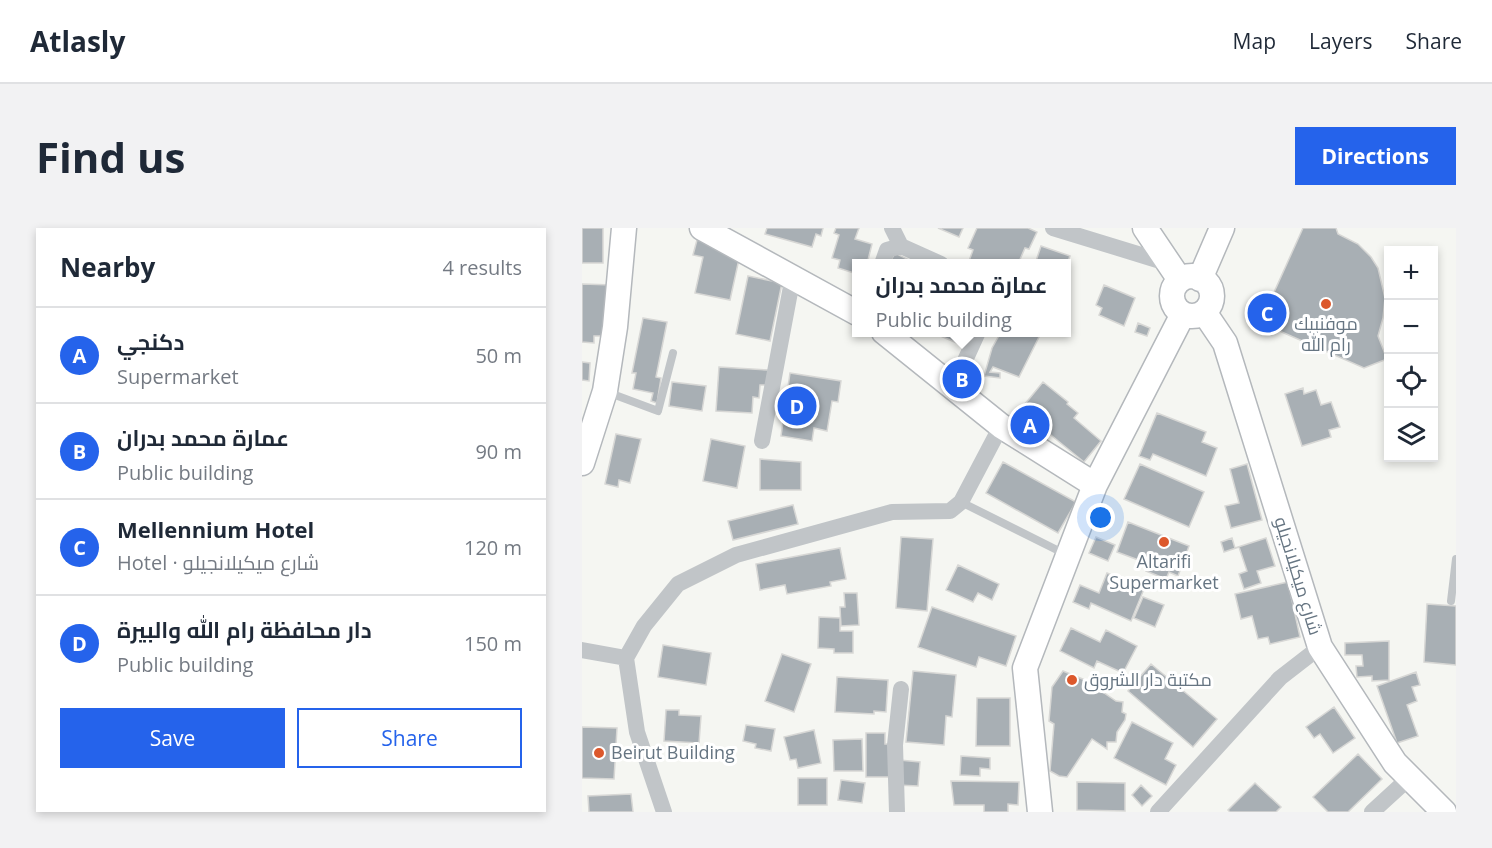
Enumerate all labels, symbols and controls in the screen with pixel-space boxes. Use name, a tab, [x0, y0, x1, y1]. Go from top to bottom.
text: Atlasly	[30, 22, 125, 60]
text: Map	[1233, 27, 1276, 55]
text: Layers	[1309, 27, 1373, 55]
text: Share	[1406, 27, 1462, 55]
button: Directions	[1295, 127, 1456, 185]
text: Find us	[36, 128, 185, 185]
map controls	[1384, 246, 1438, 462]
button: +	[1384, 246, 1438, 300]
text: Nearby	[60, 249, 155, 285]
text: 4 results	[442, 254, 522, 281]
popup	[852, 259, 1071, 337]
text: عمارة محمد بدران	[876, 269, 1047, 299]
pin: C	[1248, 290, 1286, 335]
marker: موفنبيك رام الله	[1319, 297, 1333, 311]
button: −	[1384, 300, 1438, 354]
text: Public building	[876, 306, 1012, 333]
place label: موفنبيك رام الله	[1294, 311, 1358, 357]
text: دكنجي	[117, 326, 184, 356]
text: A	[73, 342, 86, 369]
text: 50 m	[475, 342, 522, 369]
button: locate	[1384, 354, 1438, 408]
pin: B	[942, 356, 982, 402]
text: Supermarket	[117, 363, 239, 390]
pin: D	[778, 384, 816, 429]
pin: A	[1010, 402, 1050, 448]
button: layers	[1384, 408, 1438, 462]
text: عمارة محمد بدران	[117, 422, 289, 452]
text: B	[73, 438, 86, 465]
text: 90 m	[475, 438, 522, 465]
text: Public building	[117, 459, 253, 486]
your location	[1086, 503, 1115, 532]
text: Mellennium Hotel	[117, 514, 314, 544]
street label: شارع ميكيلانجيلو	[1269, 514, 1328, 638]
text: C	[73, 534, 86, 561]
text: 120 m	[464, 534, 522, 561]
marker: Altarifi Supermarket	[1157, 535, 1171, 549]
text: Hotel · شارع ميكيلانجيلو	[117, 549, 319, 576]
place label: Altarifi Supermarket	[1109, 549, 1219, 594]
text: دار محافظة رام الله والبيرة	[117, 614, 372, 644]
text: D	[72, 630, 87, 657]
text: 150 m	[464, 630, 522, 657]
text: Public building	[117, 651, 253, 678]
place label: مكتبة دار الشروق	[1084, 667, 1212, 692]
marker: مكتبة دار الشروق	[1065, 673, 1079, 687]
button: Save	[60, 708, 285, 768]
button: Share	[297, 708, 522, 768]
place label: Beirut Building	[611, 740, 735, 764]
marker: Beirut Building	[592, 746, 606, 760]

